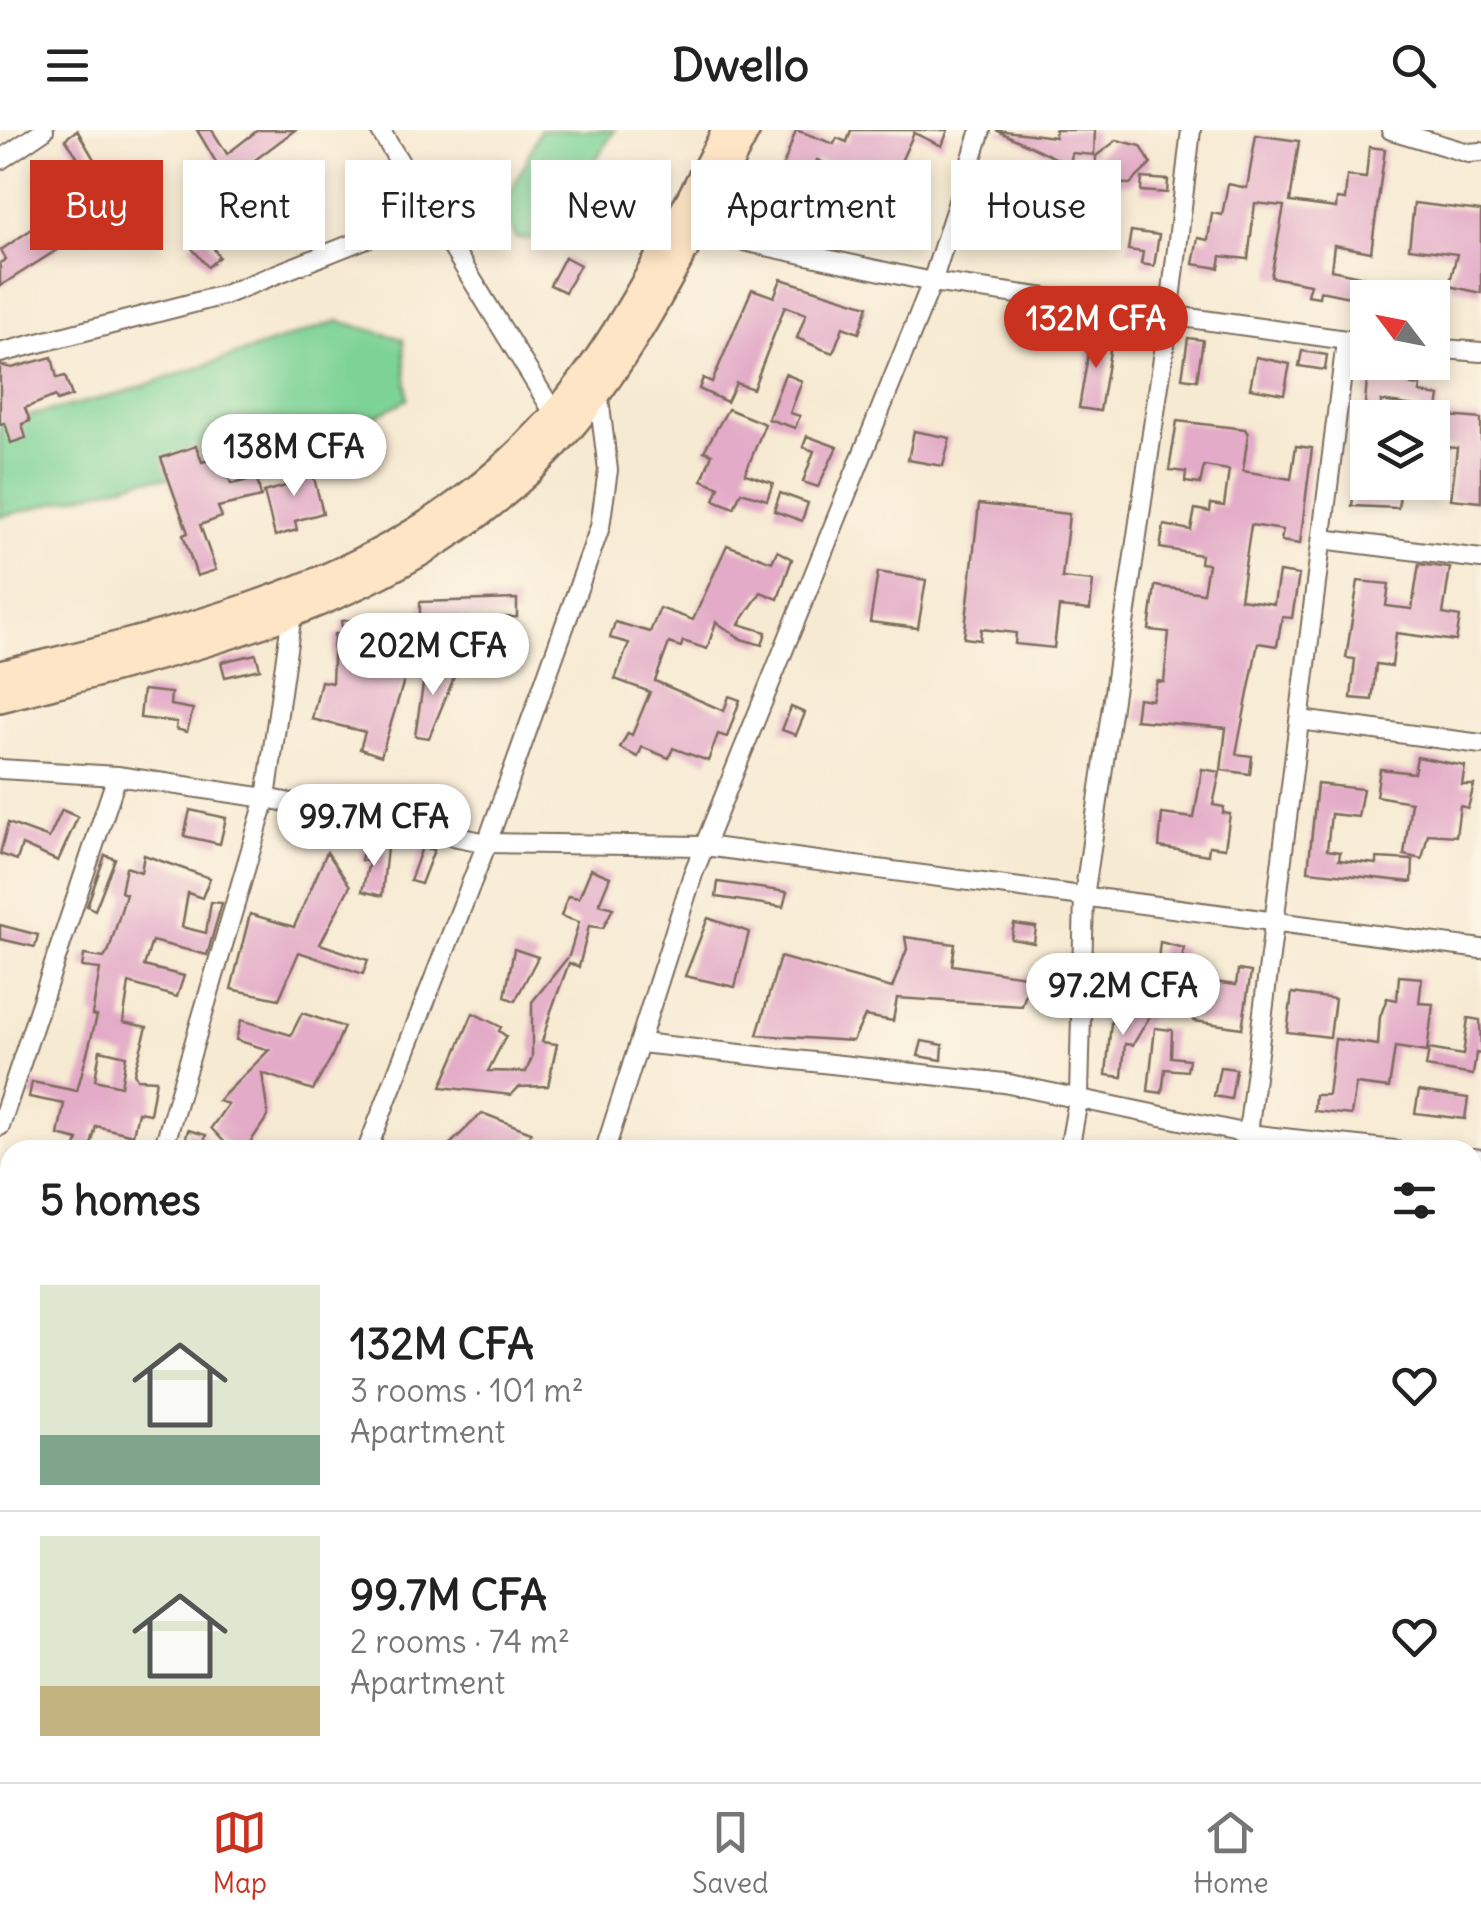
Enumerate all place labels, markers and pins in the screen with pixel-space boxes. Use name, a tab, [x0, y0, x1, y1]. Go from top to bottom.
pin: 132M CFA	[993, 286, 1199, 371]
pin: 138M CFA	[191, 414, 397, 499]
pin: 202M CFA	[330, 613, 536, 698]
pin: 99.7M CFA	[260, 784, 488, 869]
pin: 97.2M CFA	[1009, 953, 1237, 1038]

